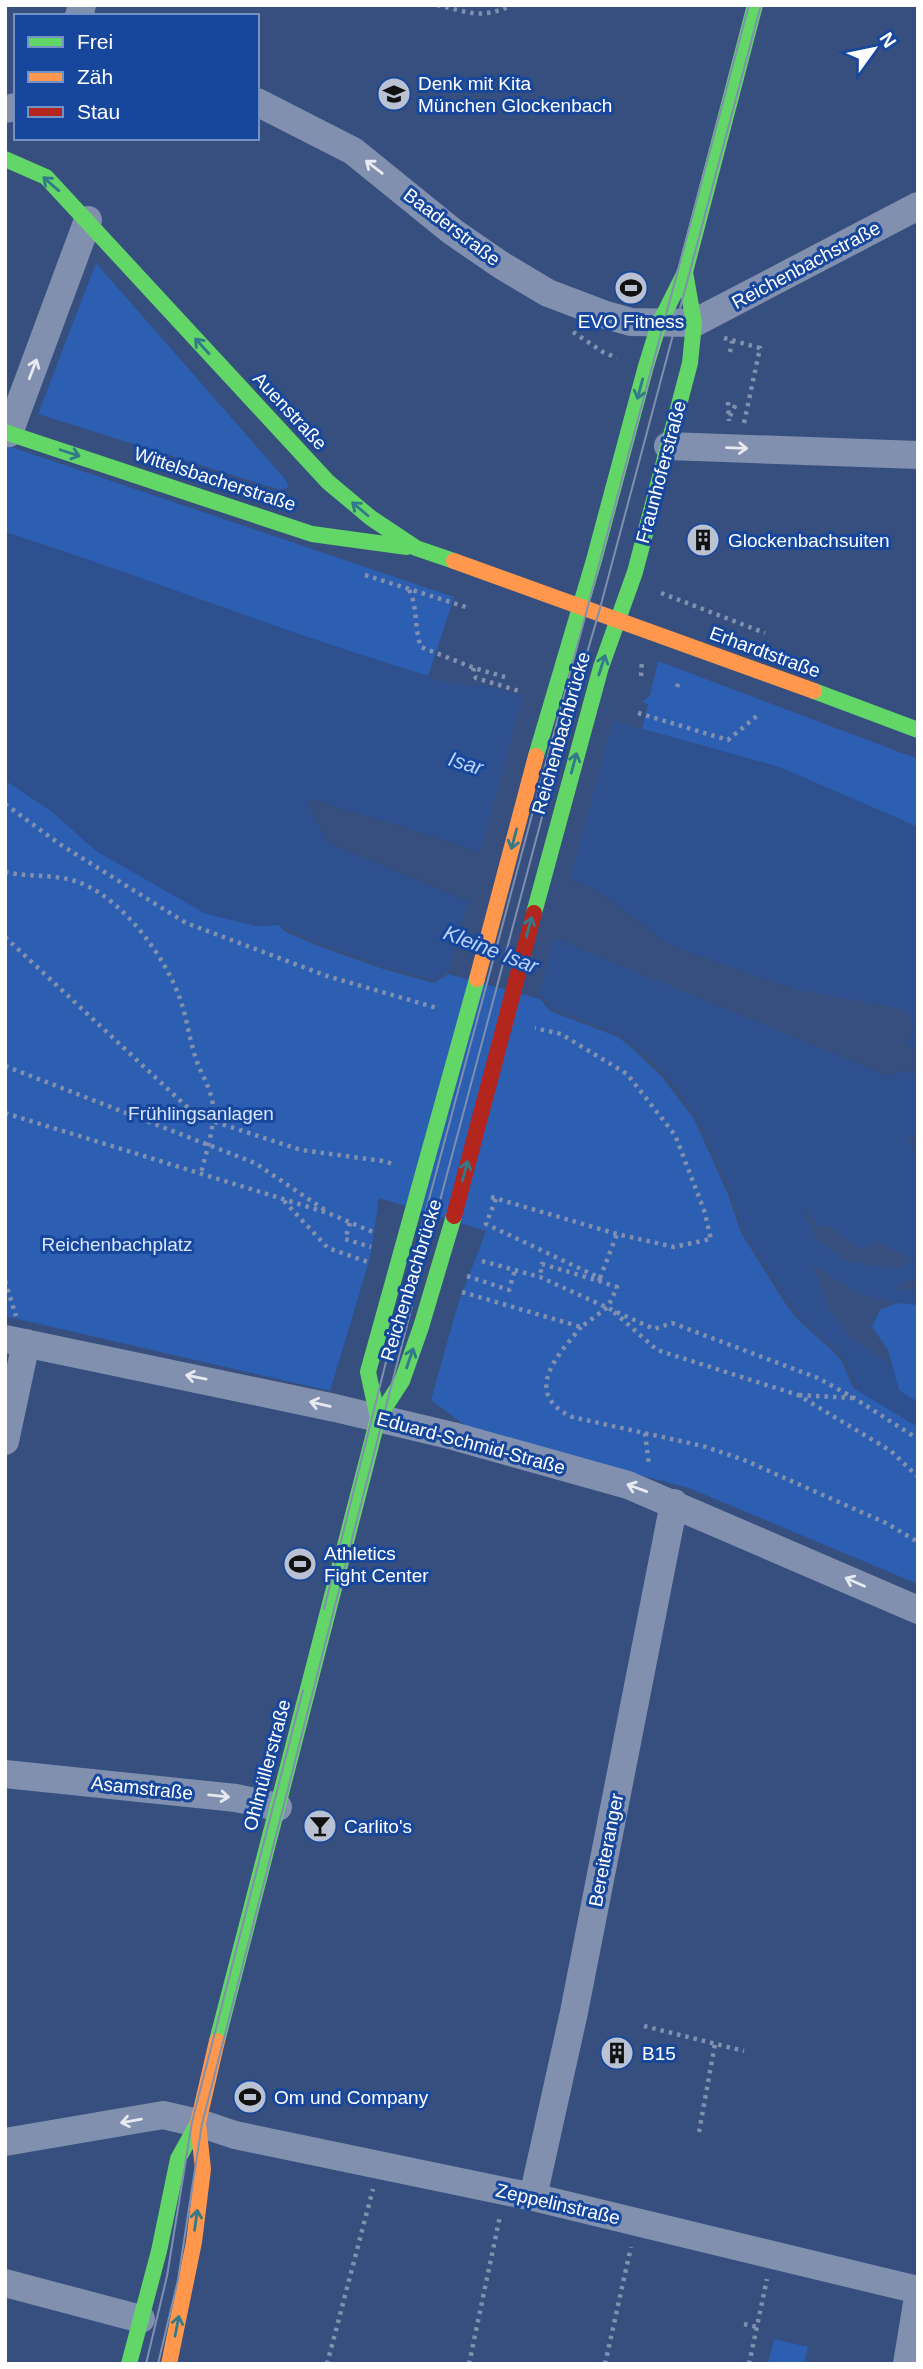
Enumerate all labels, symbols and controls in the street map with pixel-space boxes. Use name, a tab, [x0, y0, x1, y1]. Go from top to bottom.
legend	[14, 14, 259, 140]
north arrow	[839, 14, 909, 84]
text: N	[875, 29, 900, 51]
text: Frei	[77, 30, 113, 53]
text: Zäh	[77, 65, 113, 88]
place label: Denk mit Kita München Glockenbach	[418, 73, 612, 116]
school or university icon: Denk mit Kita München Glockenbach	[375, 75, 413, 113]
text: Stau	[77, 100, 120, 123]
one-way arrow	[365, 160, 384, 175]
one-way arrow	[43, 175, 60, 192]
street label: Baaderstraße	[400, 184, 504, 270]
street label: Reichenbachstraße	[728, 217, 884, 313]
sports icon: EVO Fitness	[612, 269, 650, 307]
place label: EVO Fitness	[578, 311, 684, 332]
one-way arrow	[194, 338, 211, 355]
one-way arrow	[27, 358, 40, 380]
street label: Auenstraße	[249, 368, 331, 454]
one-way arrow	[633, 377, 646, 400]
street label: Fraunhoferstraße	[632, 398, 690, 546]
one-way arrow	[725, 441, 748, 454]
street label: Wittelsbacherstraße	[131, 443, 299, 515]
one-way arrow	[59, 447, 81, 460]
one-way arrow	[352, 502, 370, 517]
building icon: Glockenbachsuiten	[684, 521, 722, 559]
place label: Glockenbachsuiten	[728, 530, 890, 551]
street label: Erhardtstraße	[707, 622, 823, 682]
street label: Reichenbachbrücke	[528, 649, 594, 817]
one-way arrow	[597, 655, 609, 677]
water label: Isar	[446, 747, 487, 779]
one-way arrow	[568, 752, 581, 775]
one-way arrow	[507, 827, 520, 850]
one-way arrow	[523, 916, 536, 939]
water label: Kleine Isar	[441, 920, 542, 978]
park label: Frühlingsanlagen	[128, 1103, 274, 1124]
one-way arrow	[459, 1160, 472, 1183]
street label: Reichenbachbrücke	[376, 1197, 446, 1363]
park label: Reichenbachplatz	[41, 1234, 193, 1255]
one-way arrow	[405, 1348, 417, 1370]
one-way arrow	[185, 1370, 208, 1384]
one-way arrow	[309, 1397, 332, 1410]
street label: Eduard-Schmid-Straße	[374, 1408, 568, 1478]
one-way arrow	[627, 1481, 649, 1493]
place label: Athletics Fight Center	[324, 1543, 429, 1586]
sports icon: Athletics Fight Center	[281, 1545, 319, 1583]
one-way arrow	[845, 1575, 866, 1588]
street label: Ohlmüllerstraße	[239, 1697, 295, 1833]
street label: Asamstraße	[90, 1772, 194, 1804]
one-way arrow	[208, 1789, 230, 1802]
street label: Bereiteranger	[585, 1791, 627, 1909]
bar icon: Carlito's	[301, 1807, 339, 1845]
place label: Carlito's	[344, 1816, 412, 1837]
building icon: B15	[598, 2034, 636, 2072]
place label: B15	[642, 2043, 676, 2064]
sports icon: Om und Company	[231, 2078, 269, 2116]
place label: Om und Company	[274, 2087, 429, 2108]
one-way arrow	[120, 2115, 143, 2128]
street label: Zeppelinstraße	[494, 2180, 622, 2228]
one-way arrow	[190, 2209, 203, 2232]
one-way arrow	[170, 2315, 184, 2338]

